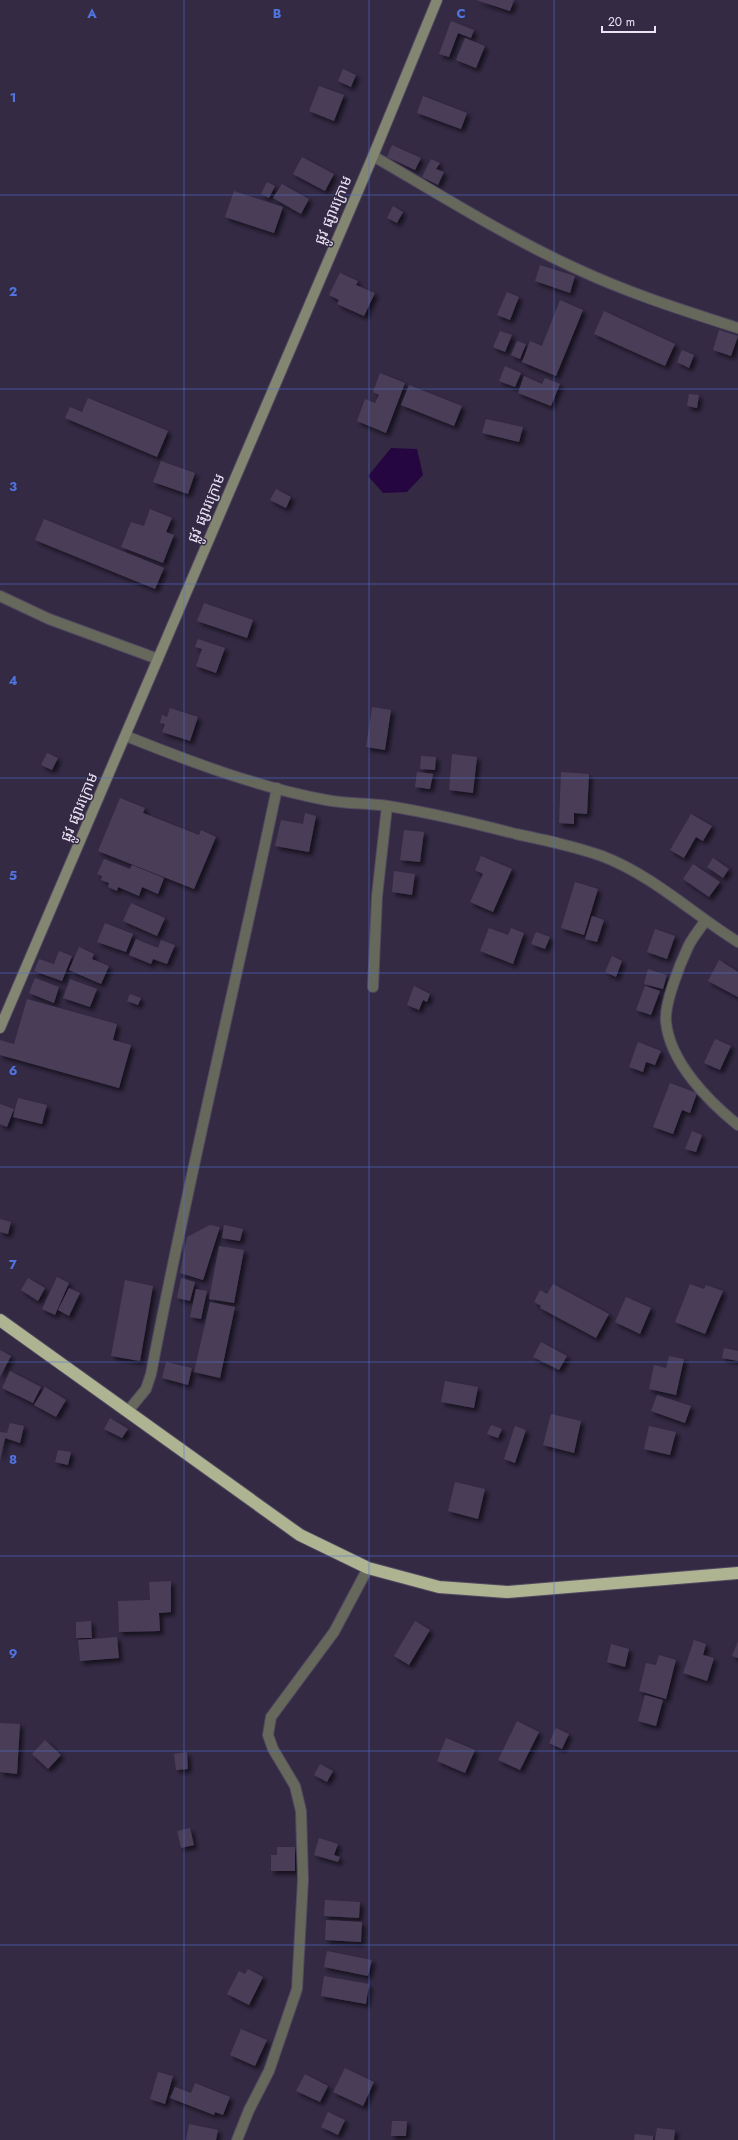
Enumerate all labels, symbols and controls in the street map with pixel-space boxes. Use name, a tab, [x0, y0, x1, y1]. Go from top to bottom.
text: A	[86, 4, 97, 23]
text: B	[273, 4, 282, 23]
text: C	[456, 4, 466, 23]
scale bar	[602, 8, 655, 34]
text: 20 m	[608, 13, 635, 31]
text: 1	[10, 88, 16, 107]
street label: ផ្លូវ ផ្សារក្រោម	[309, 172, 360, 249]
text: 2	[9, 282, 17, 301]
street label: ផ្លូវ ផ្សារក្រោម	[182, 470, 233, 547]
text: 3	[9, 477, 17, 496]
text: 4	[8, 671, 18, 690]
street label: ផ្លូវ ផ្សារក្រោម	[55, 769, 106, 846]
text: 5	[9, 866, 17, 885]
text: 6	[9, 1061, 18, 1080]
text: 7	[9, 1255, 17, 1274]
text: 8	[9, 1450, 17, 1469]
text: 9	[9, 1644, 18, 1663]

